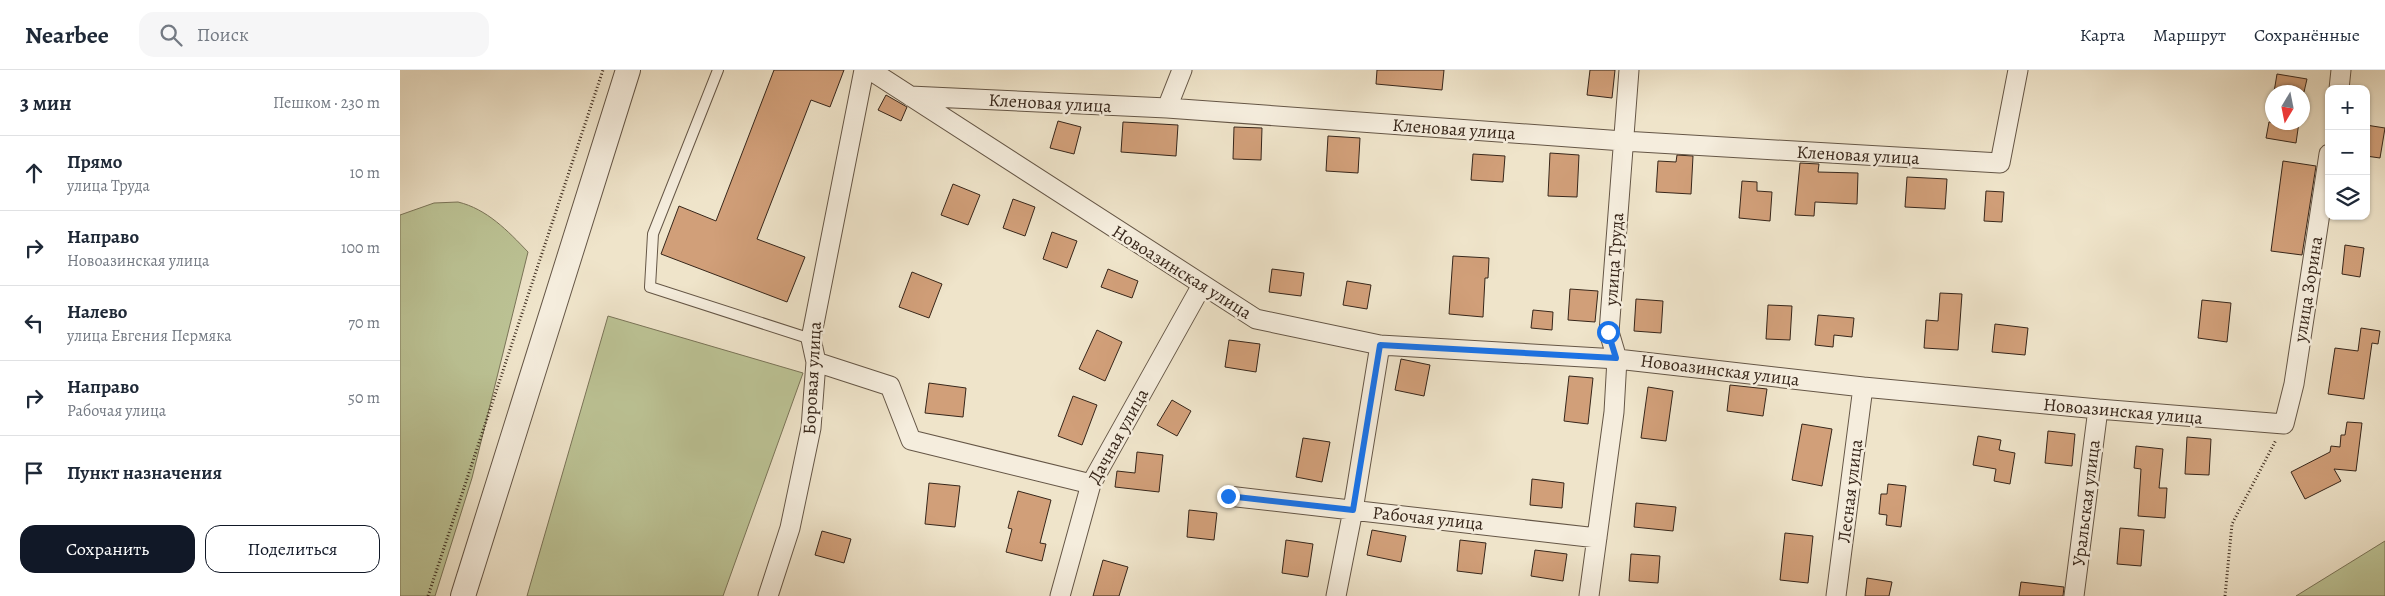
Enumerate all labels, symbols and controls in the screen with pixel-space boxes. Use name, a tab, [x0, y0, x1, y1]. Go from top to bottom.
search box	[139, 12, 489, 57]
text: Nearbee	[25, 19, 109, 51]
icon: search	[157, 21, 185, 49]
text: Поиск	[197, 22, 249, 48]
text: Карта	[2080, 23, 2125, 47]
text: Маршрут	[2153, 23, 2226, 47]
text: Сохранённые	[2254, 23, 2360, 47]
north arrow	[2265, 85, 2310, 130]
map controls	[2325, 85, 2370, 220]
button: +	[2325, 85, 2370, 130]
street label: Кленовая улица	[988, 88, 1113, 118]
text: 3 мин	[20, 89, 72, 117]
text: Пешком · 230 m	[273, 92, 380, 114]
street label: Кленовая улица	[1392, 113, 1517, 145]
button: −	[2325, 130, 2370, 175]
street label: Кленовая улица	[1796, 140, 1921, 170]
text: Прямо	[67, 149, 122, 175]
icon: ahead	[20, 159, 48, 187]
text: 10 m	[350, 162, 380, 184]
text: улица Труда	[67, 175, 150, 197]
button: layers	[2325, 175, 2370, 220]
street label: улица Труда	[1599, 211, 1629, 307]
street label: Новоазинская улица	[1108, 219, 1257, 325]
text: Направо	[67, 224, 139, 250]
icon: right	[20, 234, 48, 262]
street label: улица Зорина	[2288, 234, 2328, 345]
text: 100 m	[341, 237, 380, 259]
text: Новоазинская улица	[67, 250, 210, 272]
text: Налево	[67, 299, 127, 325]
icon: left	[20, 309, 48, 337]
text: 70 m	[348, 312, 380, 334]
street label: Боровая улица	[797, 320, 827, 435]
route start	[1597, 321, 1620, 344]
text: улица Евгения Пермяка	[67, 325, 232, 347]
street label: Новоазинская улица	[1639, 348, 1802, 392]
text: Направо	[67, 374, 139, 400]
street label: Дачная улица	[1082, 383, 1154, 488]
icon: right	[20, 384, 48, 412]
text: 50 m	[348, 387, 380, 409]
street label: Новоазинская улица	[2042, 392, 2205, 430]
text: Рабочая улица	[67, 400, 166, 422]
street label: Лесная улица	[1832, 437, 1868, 544]
street label: Уральская улица	[2066, 438, 2106, 568]
icon: arrive	[20, 459, 48, 487]
text: Пункт назначения	[67, 460, 222, 486]
route end	[1217, 485, 1240, 508]
street label: Рабочая улица	[1371, 500, 1485, 536]
button: Сохранить	[20, 525, 195, 573]
button: Поделиться	[205, 525, 380, 573]

